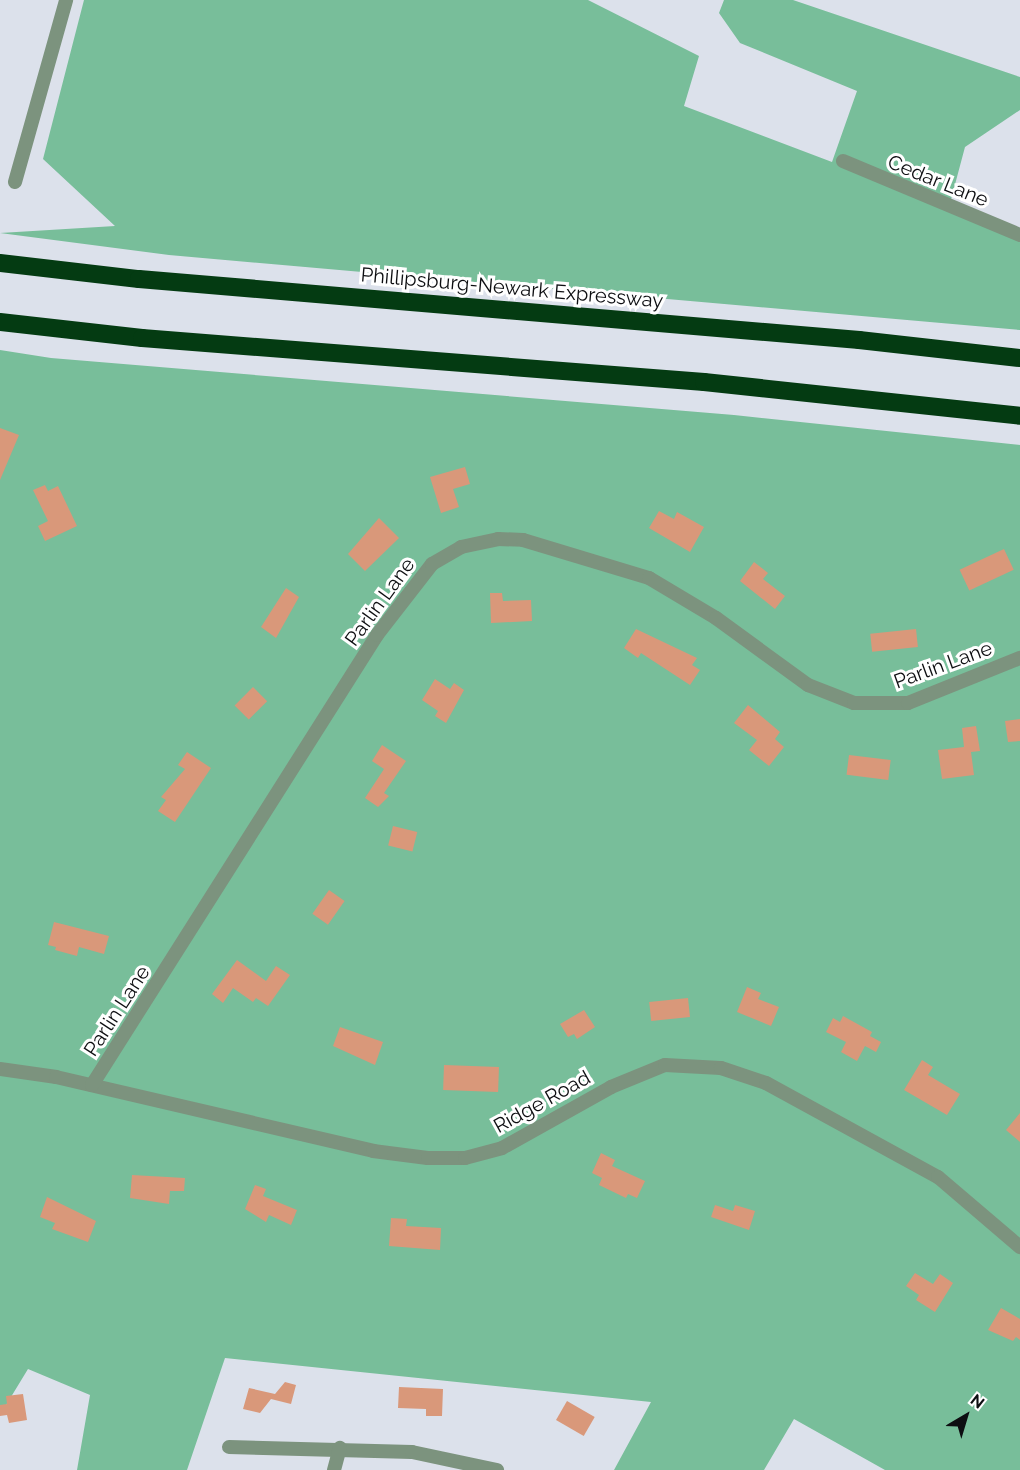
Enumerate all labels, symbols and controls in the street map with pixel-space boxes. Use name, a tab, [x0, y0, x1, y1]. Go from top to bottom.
street label: Cedar Lane	[884, 150, 992, 212]
street label: Phillipsburg-Newark Expressway	[360, 263, 664, 313]
street label: Parlin Lane	[340, 553, 420, 651]
street label: Parlin Lane	[891, 636, 995, 694]
street label: Parlin Lane	[79, 961, 155, 1061]
street label: Ridge Road	[489, 1066, 595, 1138]
north arrow	[936, 1386, 996, 1446]
text: N	[967, 1390, 988, 1413]

